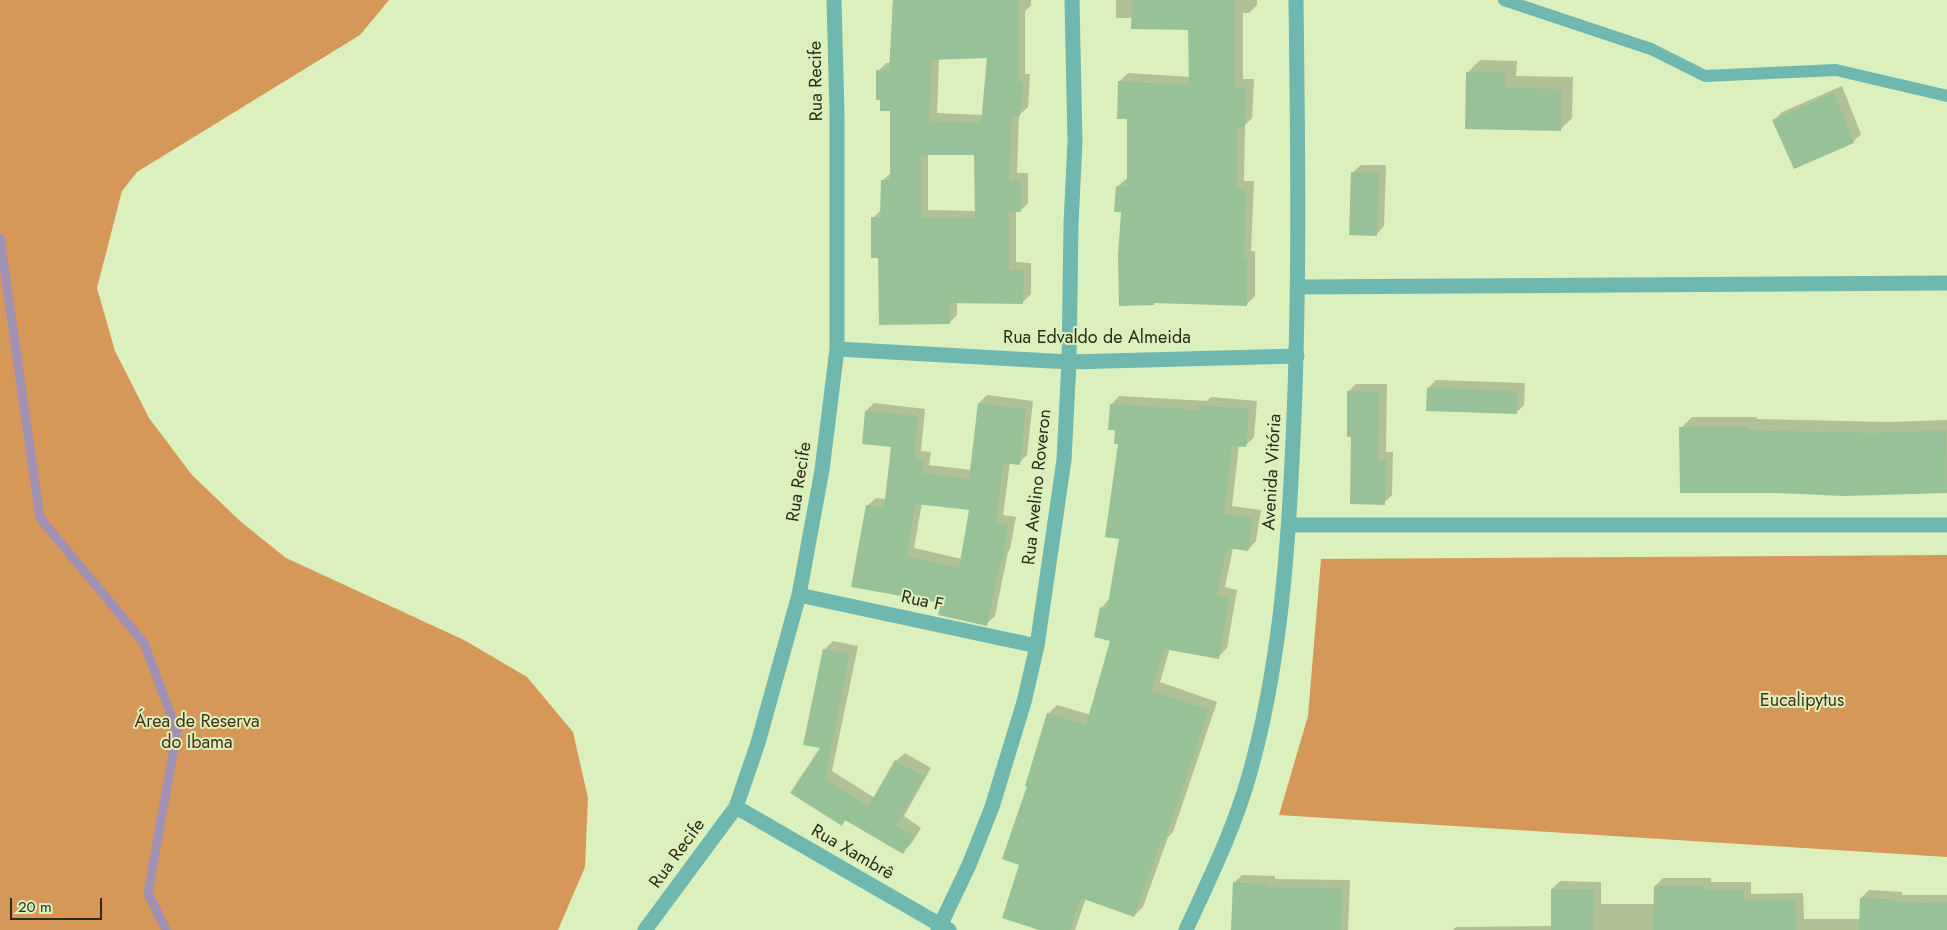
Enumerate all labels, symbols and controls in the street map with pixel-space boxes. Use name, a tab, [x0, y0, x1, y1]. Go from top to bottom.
street label: Rua Recife	[805, 40, 829, 122]
street label: Rua Edvaldo de Almeida	[1003, 328, 1191, 350]
street label: Rua Avelino Roveron	[1019, 408, 1057, 566]
street label: Avenida Vitória	[1259, 413, 1287, 531]
street label: Rua Recife	[783, 440, 817, 524]
street label: Rua F	[899, 587, 945, 617]
park label: Eucalipytus	[1760, 691, 1844, 713]
park label: Área de Reserva do Ibama	[134, 712, 260, 754]
street label: Rua Recife	[646, 815, 710, 893]
street label: Rua Xambrê	[807, 821, 897, 885]
scale bar	[12, 888, 105, 920]
text: 20 m	[18, 896, 52, 918]

